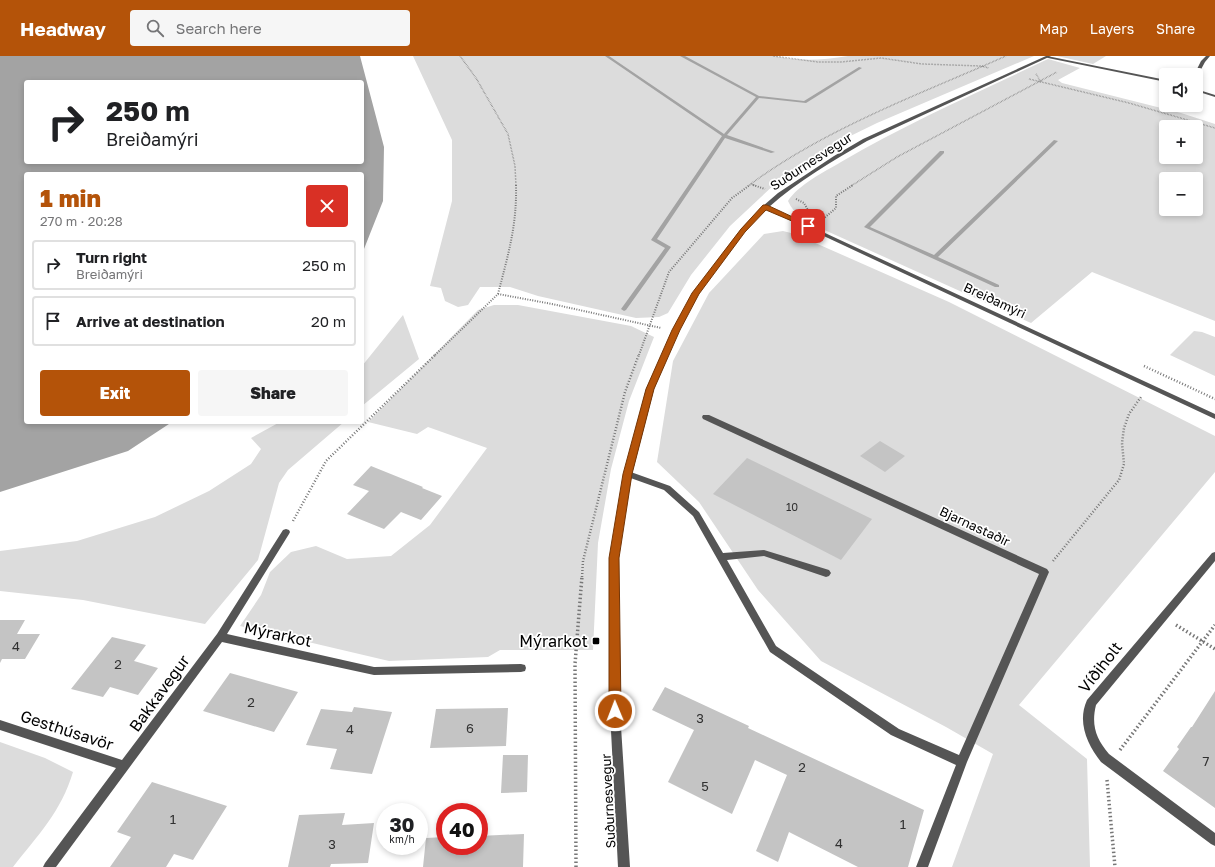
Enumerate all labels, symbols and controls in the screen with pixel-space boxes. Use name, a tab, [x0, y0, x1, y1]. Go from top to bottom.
search box	[130, 10, 410, 46]
text: Headway	[20, 17, 106, 40]
icon: search	[144, 17, 166, 39]
text: Search here	[176, 19, 262, 37]
text: Map	[1039, 20, 1068, 37]
text: Layers	[1090, 20, 1134, 37]
text: Share	[1156, 20, 1195, 37]
map controls	[1159, 68, 1203, 216]
button: sound	[1159, 68, 1203, 112]
text: 250 m	[106, 94, 190, 127]
icon: right	[40, 96, 92, 148]
button: +	[1159, 120, 1203, 164]
text: Breiðamýri	[106, 128, 199, 150]
street label: Suðurnesvegur	[767, 128, 855, 194]
button: −	[1159, 172, 1203, 216]
text: 1 min	[40, 183, 101, 212]
button: close	[306, 185, 348, 227]
pin	[791, 209, 825, 243]
text: 270 m · 20:28	[40, 213, 123, 229]
icon: arrive	[797, 215, 819, 237]
text: Turn right	[76, 248, 147, 266]
icon: right	[42, 254, 64, 276]
text: 250 m	[302, 256, 346, 274]
text: Breiðamýri	[76, 266, 143, 282]
street label: Breiðamýri	[961, 279, 1029, 321]
icon: arrive	[42, 310, 64, 332]
text: Arrive at destination	[76, 312, 225, 330]
text: 20 m	[311, 312, 346, 330]
button: Exit	[40, 370, 190, 416]
button: Share	[198, 370, 348, 416]
house number: 10	[786, 500, 798, 513]
street label: Bjarnastaðir	[937, 503, 1013, 549]
street label: Mýrarkot	[242, 617, 314, 651]
place label: Mýrarkot	[519, 631, 588, 651]
marker: Mýrarkot	[591, 636, 601, 646]
street label: Víðiholt	[1074, 637, 1126, 697]
house number: 4	[12, 638, 20, 654]
street label: Bakkavegur	[124, 651, 194, 735]
house number: 2	[114, 656, 122, 672]
position arrow	[594, 690, 636, 732]
house number: 2	[247, 694, 255, 710]
street label: Gesthúsavör	[18, 706, 116, 754]
house number: 3	[696, 710, 704, 726]
house number: 6	[466, 720, 474, 736]
house number: 4	[346, 721, 354, 737]
street label: Suðurnesvegur	[598, 753, 618, 849]
house number: 7	[1203, 753, 1210, 769]
house number: 2	[798, 759, 806, 775]
house number: 5	[701, 778, 709, 794]
speed limit sign: 40	[436, 803, 488, 855]
house number: 1	[170, 811, 176, 827]
text: 30	[389, 812, 415, 836]
house number: 1	[900, 816, 906, 832]
text: km/h	[389, 833, 415, 845]
house number: 4	[835, 835, 843, 851]
house number: 3	[328, 836, 336, 852]

